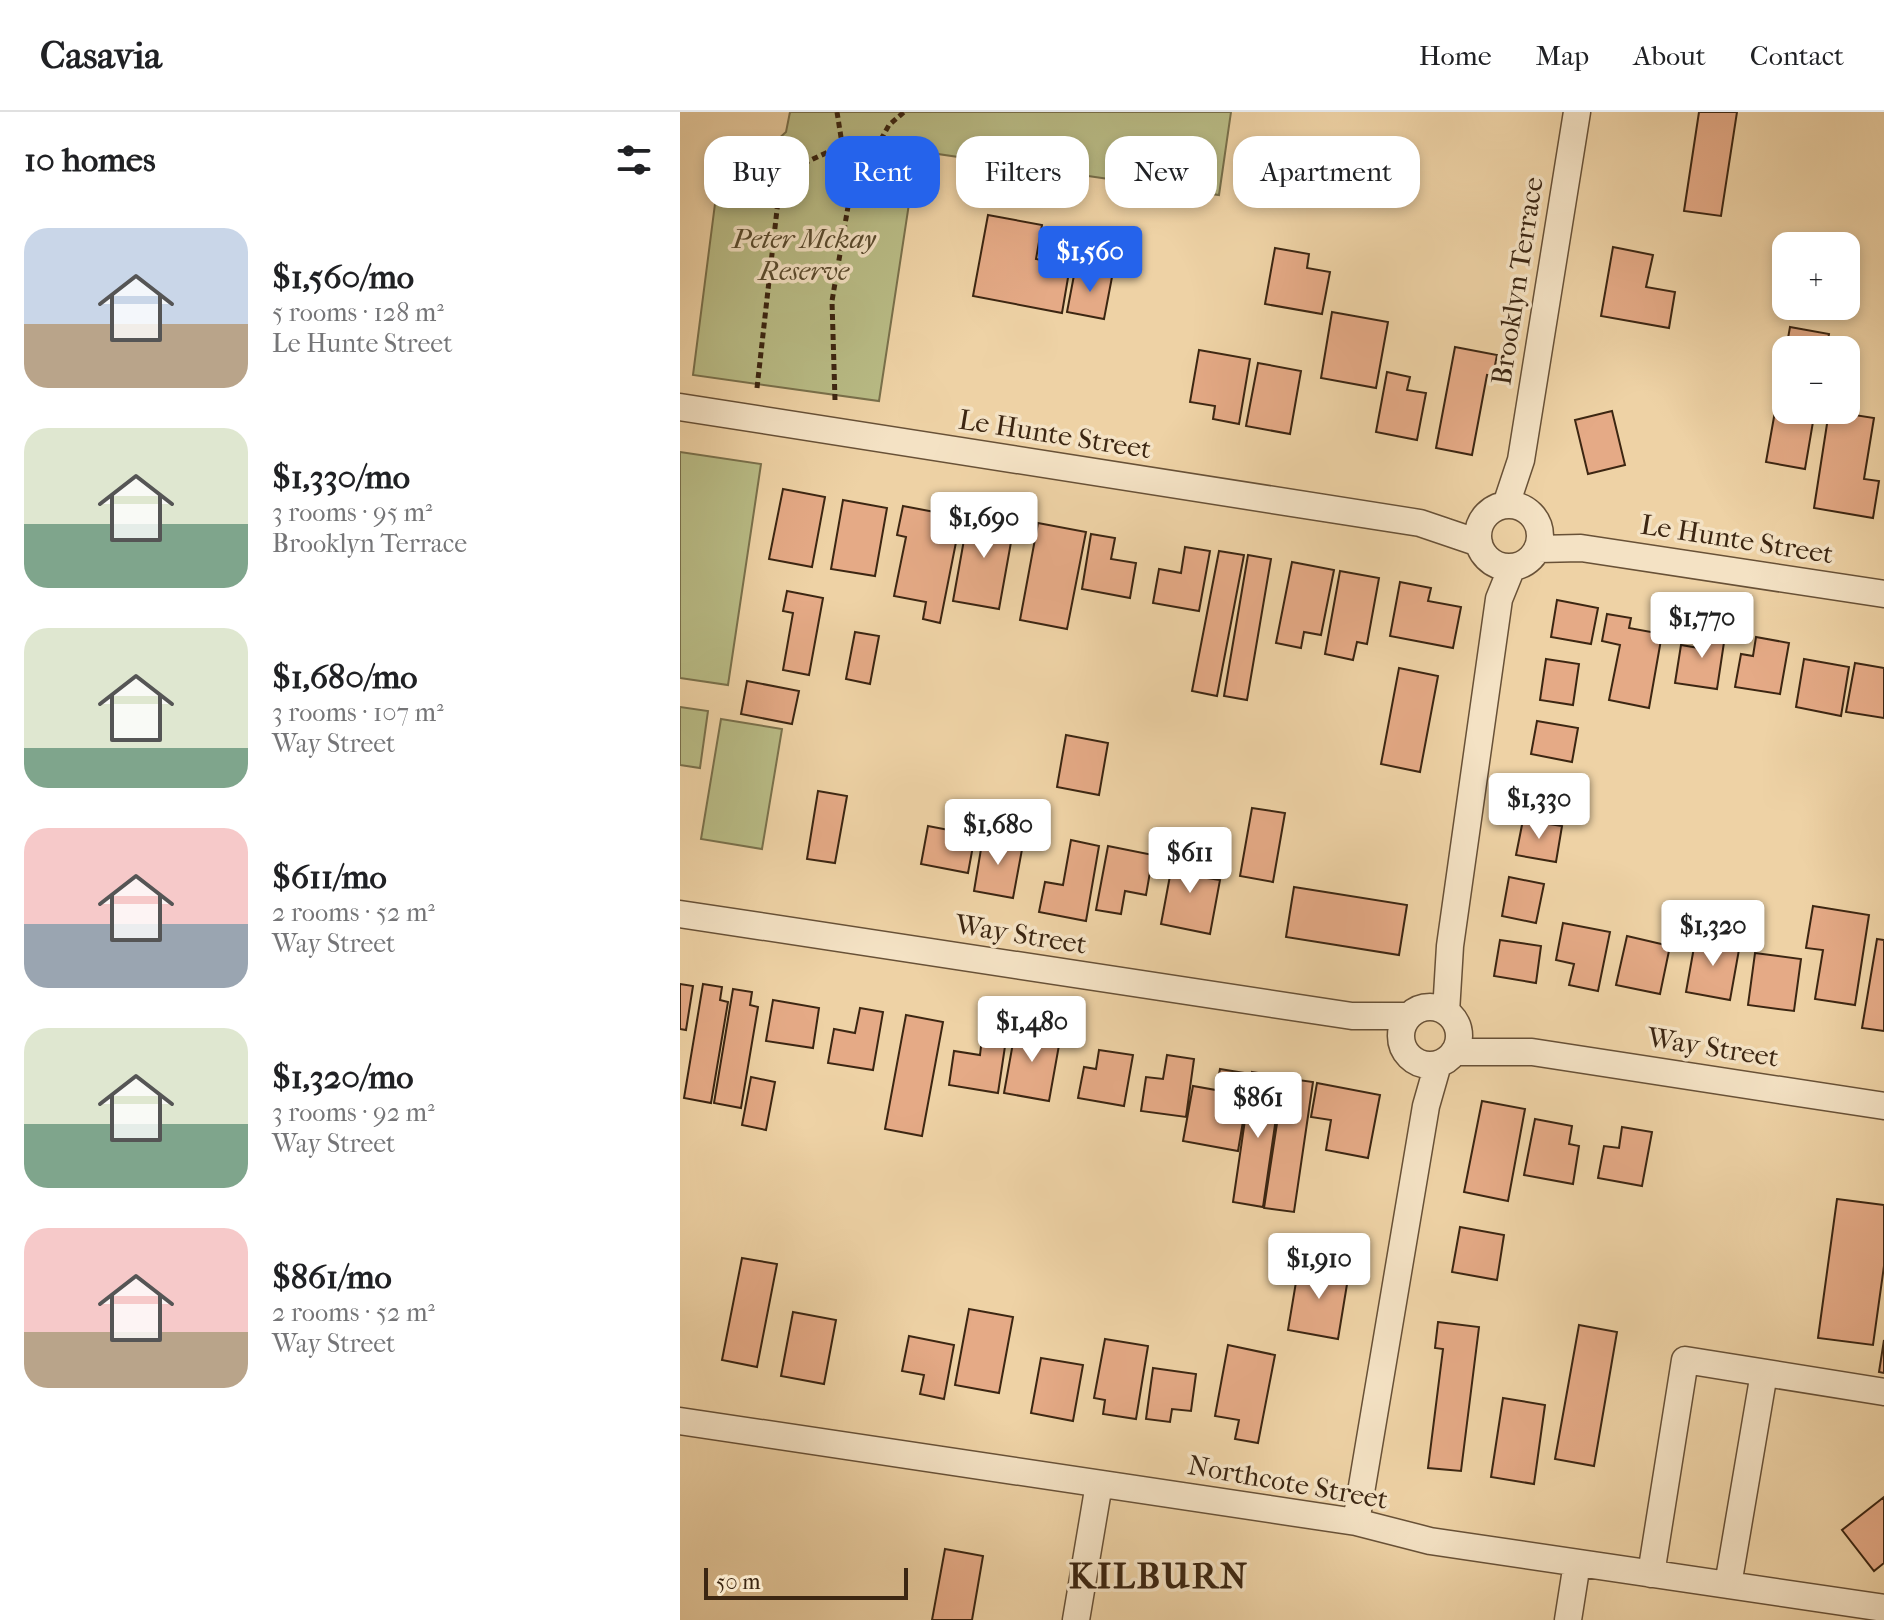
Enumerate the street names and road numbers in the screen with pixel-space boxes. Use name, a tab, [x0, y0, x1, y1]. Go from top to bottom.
street label: Brooklyn Terrace	[1484, 174, 1550, 387]
street label: Le Hunte Street	[956, 402, 1154, 466]
street label: Le Hunte Street	[1638, 507, 1836, 571]
street label: Way Street	[952, 907, 1089, 961]
street label: Way Street	[1644, 1020, 1781, 1074]
street label: Northcote Street	[1185, 1448, 1391, 1516]

